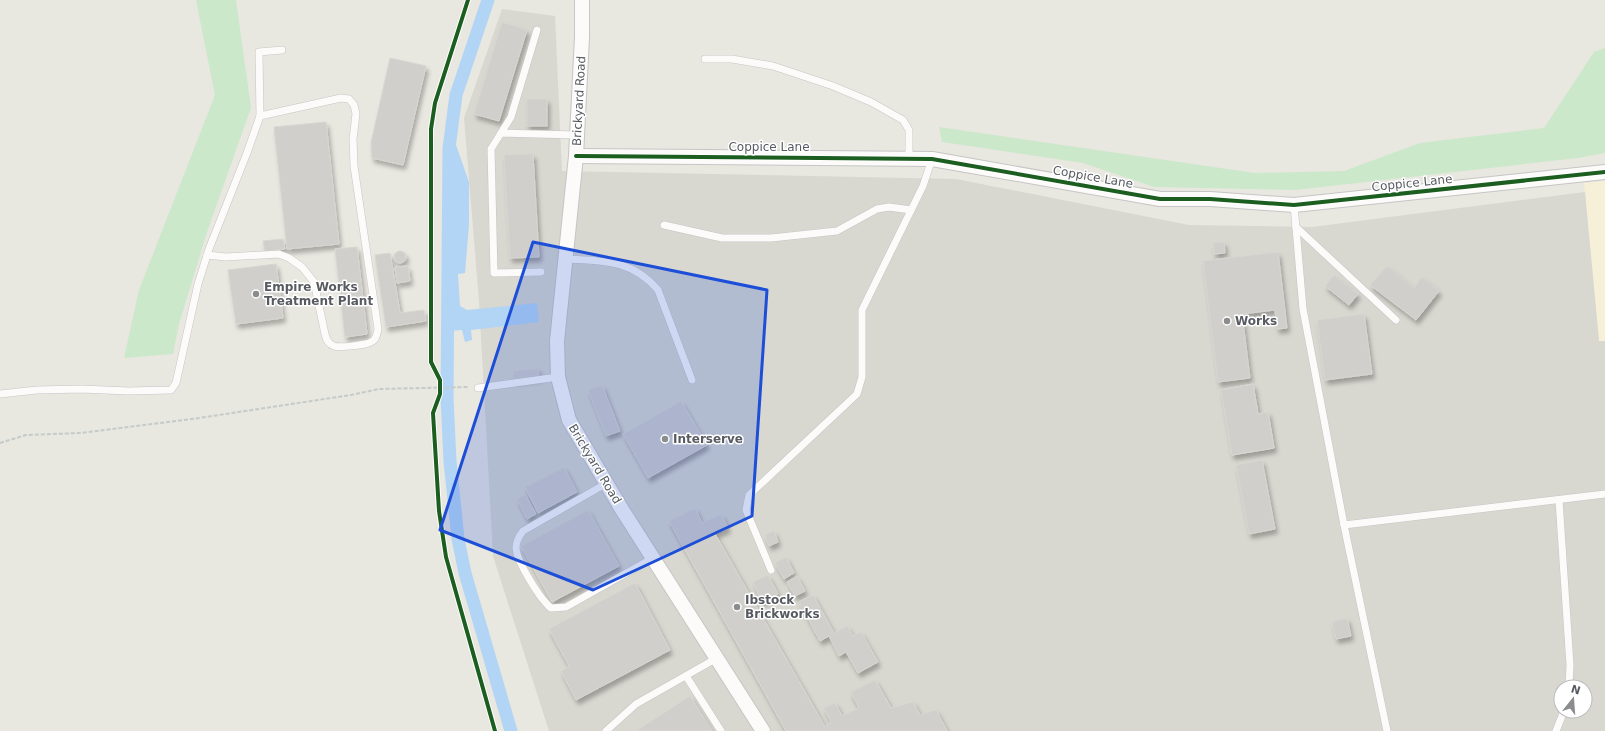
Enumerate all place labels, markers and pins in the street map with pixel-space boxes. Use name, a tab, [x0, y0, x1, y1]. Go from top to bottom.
place label: Empire Works Treatment Plant	[264, 280, 373, 308]
marker: Empire Works Treatment Plant	[251, 289, 261, 299]
place label: Works	[1235, 314, 1277, 328]
marker: Works	[1222, 316, 1232, 326]
place label: Interserve	[673, 432, 743, 446]
marker: Interserve	[660, 434, 670, 444]
place label: Ibstock Brickworks	[745, 593, 820, 621]
marker: Ibstock Brickworks	[732, 602, 742, 612]

